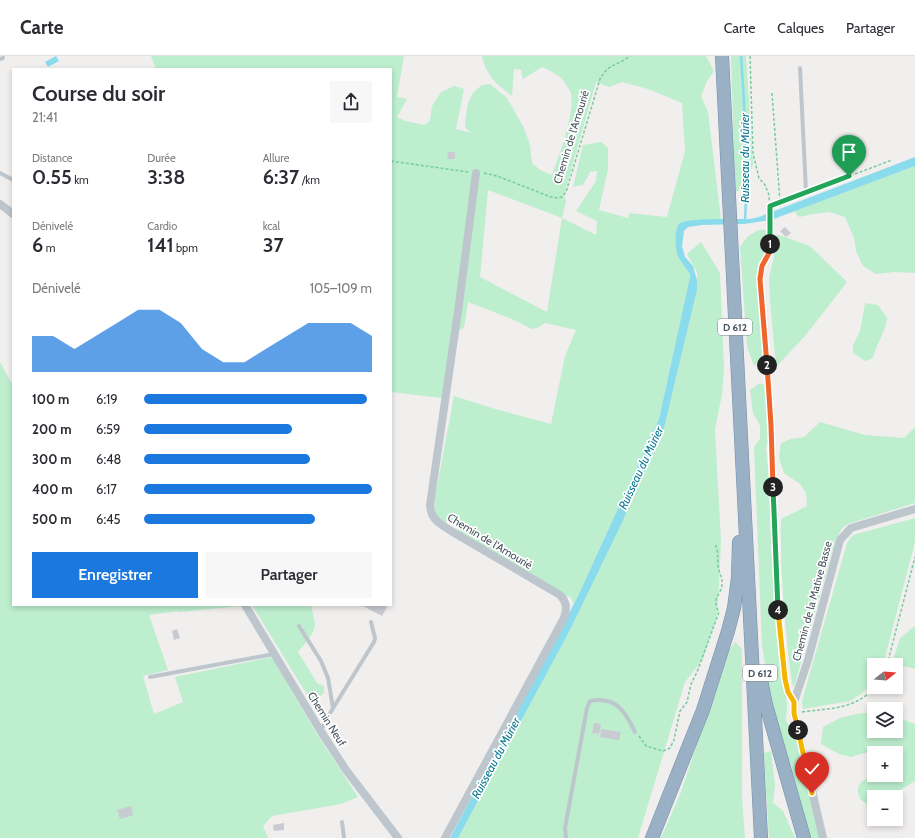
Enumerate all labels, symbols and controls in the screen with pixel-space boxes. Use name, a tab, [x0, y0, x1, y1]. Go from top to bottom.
text: Carte	[20, 16, 64, 39]
text: Carte	[724, 19, 755, 37]
text: Calques	[777, 19, 824, 37]
text: Partager	[846, 19, 895, 37]
text: Course du soir	[32, 80, 165, 107]
button: share	[330, 81, 372, 123]
street label: Chemin de l'Amourié	[550, 88, 592, 185]
text: 21:41	[32, 109, 58, 125]
water label: Ruisseau du Mûrier	[737, 112, 752, 203]
pin	[832, 135, 866, 176]
icon: arrive	[838, 141, 860, 163]
text: Distance	[32, 151, 73, 165]
text: Durée	[147, 151, 176, 165]
text: Allure	[263, 151, 289, 165]
text: 0.55	[32, 165, 72, 189]
text: 3:38	[147, 165, 185, 189]
text: 6:37	[263, 165, 299, 189]
text: km	[72, 173, 89, 187]
text: /km	[299, 173, 320, 187]
text: Dénivelé	[32, 219, 73, 233]
text: Cardio	[147, 219, 177, 233]
text: kcal	[263, 219, 280, 233]
text: 6	[32, 233, 43, 257]
text: 141	[147, 233, 173, 257]
text: 37	[263, 233, 284, 257]
pin: 1	[760, 234, 780, 254]
text: 1	[768, 237, 772, 251]
text: m	[43, 241, 55, 255]
text: bpm	[173, 241, 198, 255]
text: Dénivelé	[32, 280, 81, 296]
text: 105–109 m	[310, 280, 372, 296]
road number: D 612	[718, 319, 752, 335]
pin: 2	[757, 355, 777, 375]
text: 2	[764, 358, 770, 372]
text: 100 m	[32, 391, 69, 407]
text: 6:19	[96, 391, 118, 407]
text: 200 m	[32, 421, 71, 437]
text: 6:59	[96, 421, 121, 437]
water label: Ruisseau du Mûrier	[615, 423, 667, 512]
text: 300 m	[32, 451, 72, 467]
text: 6:48	[96, 451, 121, 467]
pin: 3	[763, 477, 783, 497]
text: 3	[770, 480, 776, 494]
text: 400 m	[32, 481, 73, 497]
text: 6:17	[96, 481, 117, 497]
street label: Chemin de l'Amourié	[445, 510, 535, 572]
text: 500 m	[32, 511, 72, 527]
text: 6:45	[96, 511, 121, 527]
street label: Chemin de la Mative Basse	[789, 539, 835, 663]
button: Enregistrer	[32, 552, 198, 598]
button: Partager	[206, 552, 372, 598]
pin: 4	[768, 600, 788, 620]
text: 4	[775, 603, 781, 617]
north arrow	[867, 658, 903, 694]
map controls	[867, 658, 903, 826]
road number: D 612	[743, 665, 777, 681]
street label: Chemin Neuf	[305, 689, 349, 749]
button: layers	[867, 702, 903, 738]
water label: Ruisseau du Mûrier	[468, 714, 524, 801]
pin: 5	[788, 720, 808, 740]
text: 5	[795, 723, 801, 737]
button: +	[867, 746, 903, 782]
pin	[795, 752, 829, 793]
icon: check	[801, 758, 823, 780]
button: −	[867, 790, 903, 826]

